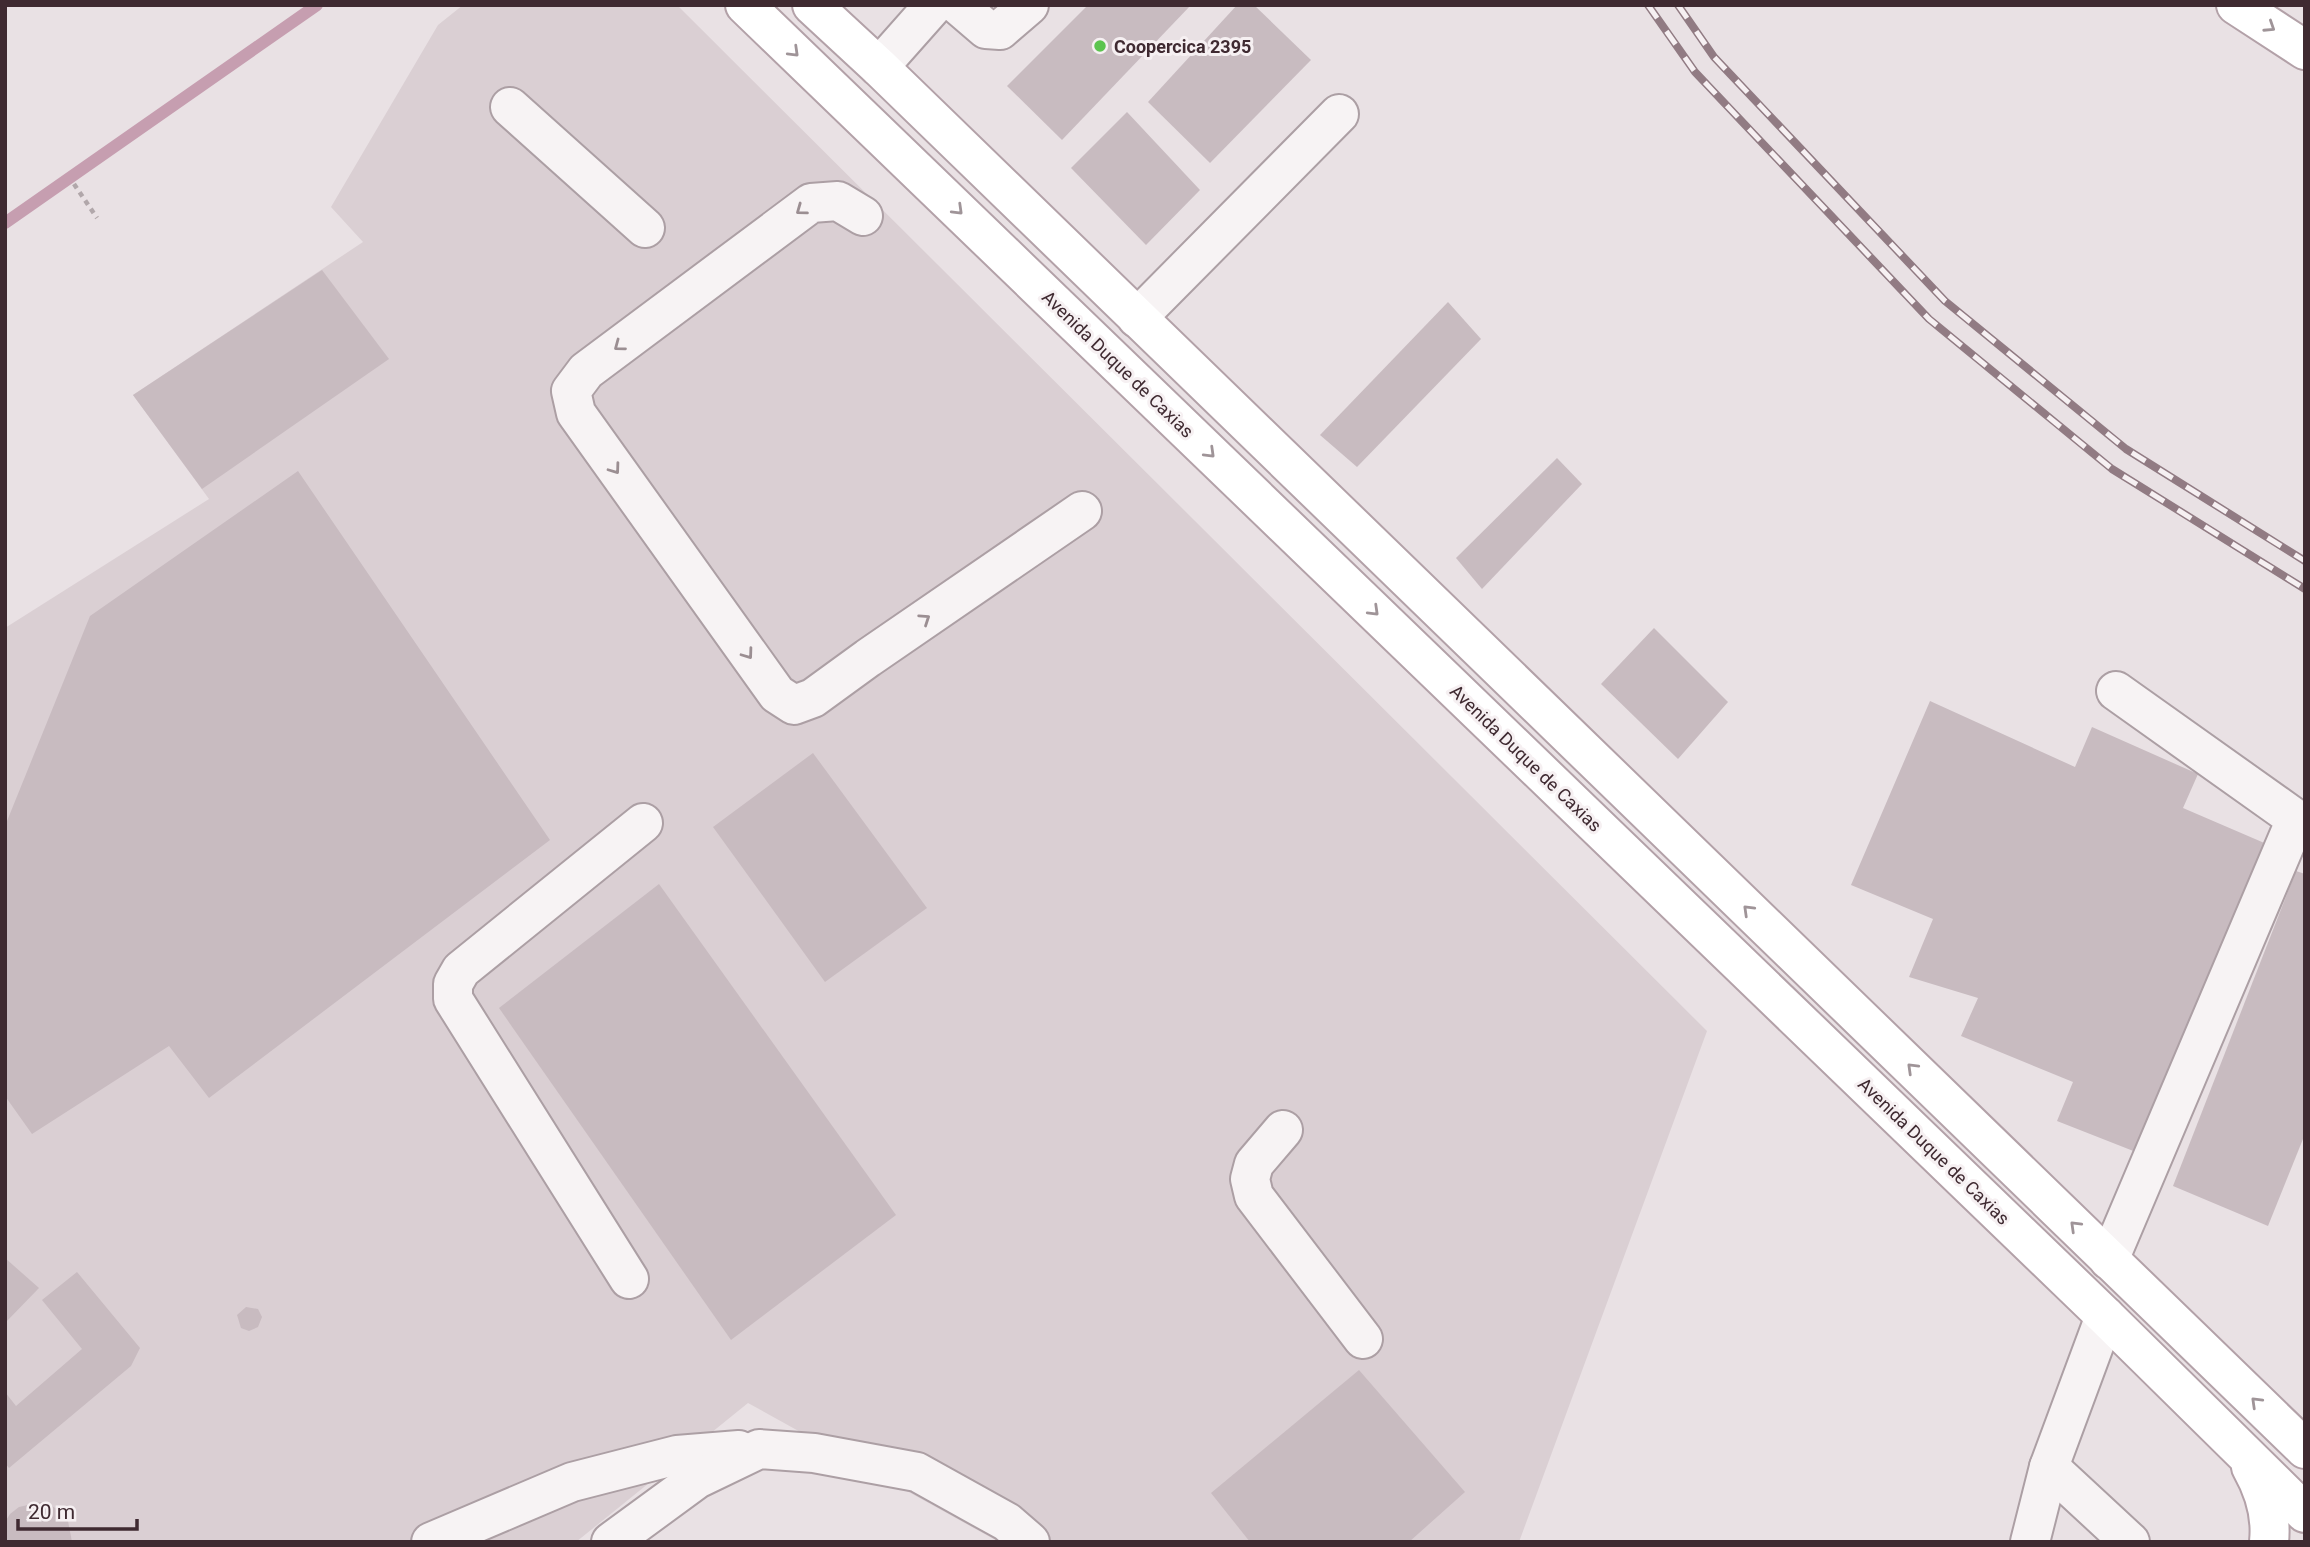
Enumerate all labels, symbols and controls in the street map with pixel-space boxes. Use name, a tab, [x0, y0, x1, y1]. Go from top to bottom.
one-way arrow	[2263, 19, 2276, 32]
place label: Coopercica 2395	[1114, 36, 1251, 57]
marker: Coopercica 2395	[1092, 38, 1108, 54]
one-way arrow	[786, 44, 799, 57]
one-way arrow	[950, 201, 963, 214]
one-way arrow	[796, 202, 809, 214]
street label: Avenida Duque de Caxias	[1038, 286, 1198, 442]
one-way arrow	[614, 338, 626, 350]
one-way arrow	[1202, 444, 1215, 457]
one-way arrow	[607, 461, 620, 474]
one-way arrow	[1366, 602, 1379, 615]
one-way arrow	[918, 615, 931, 628]
one-way arrow	[740, 646, 752, 659]
street label: Avenida Duque de Caxias	[1446, 680, 1606, 836]
one-way arrow	[1743, 905, 1756, 918]
one-way arrow	[1907, 1063, 1920, 1076]
street label: Avenida Duque de Caxias	[1854, 1073, 2014, 1229]
one-way arrow	[2070, 1222, 2083, 1235]
one-way arrow	[2251, 1397, 2264, 1410]
scale bar	[18, 1488, 136, 1532]
text: 20 m	[28, 1500, 75, 1524]

